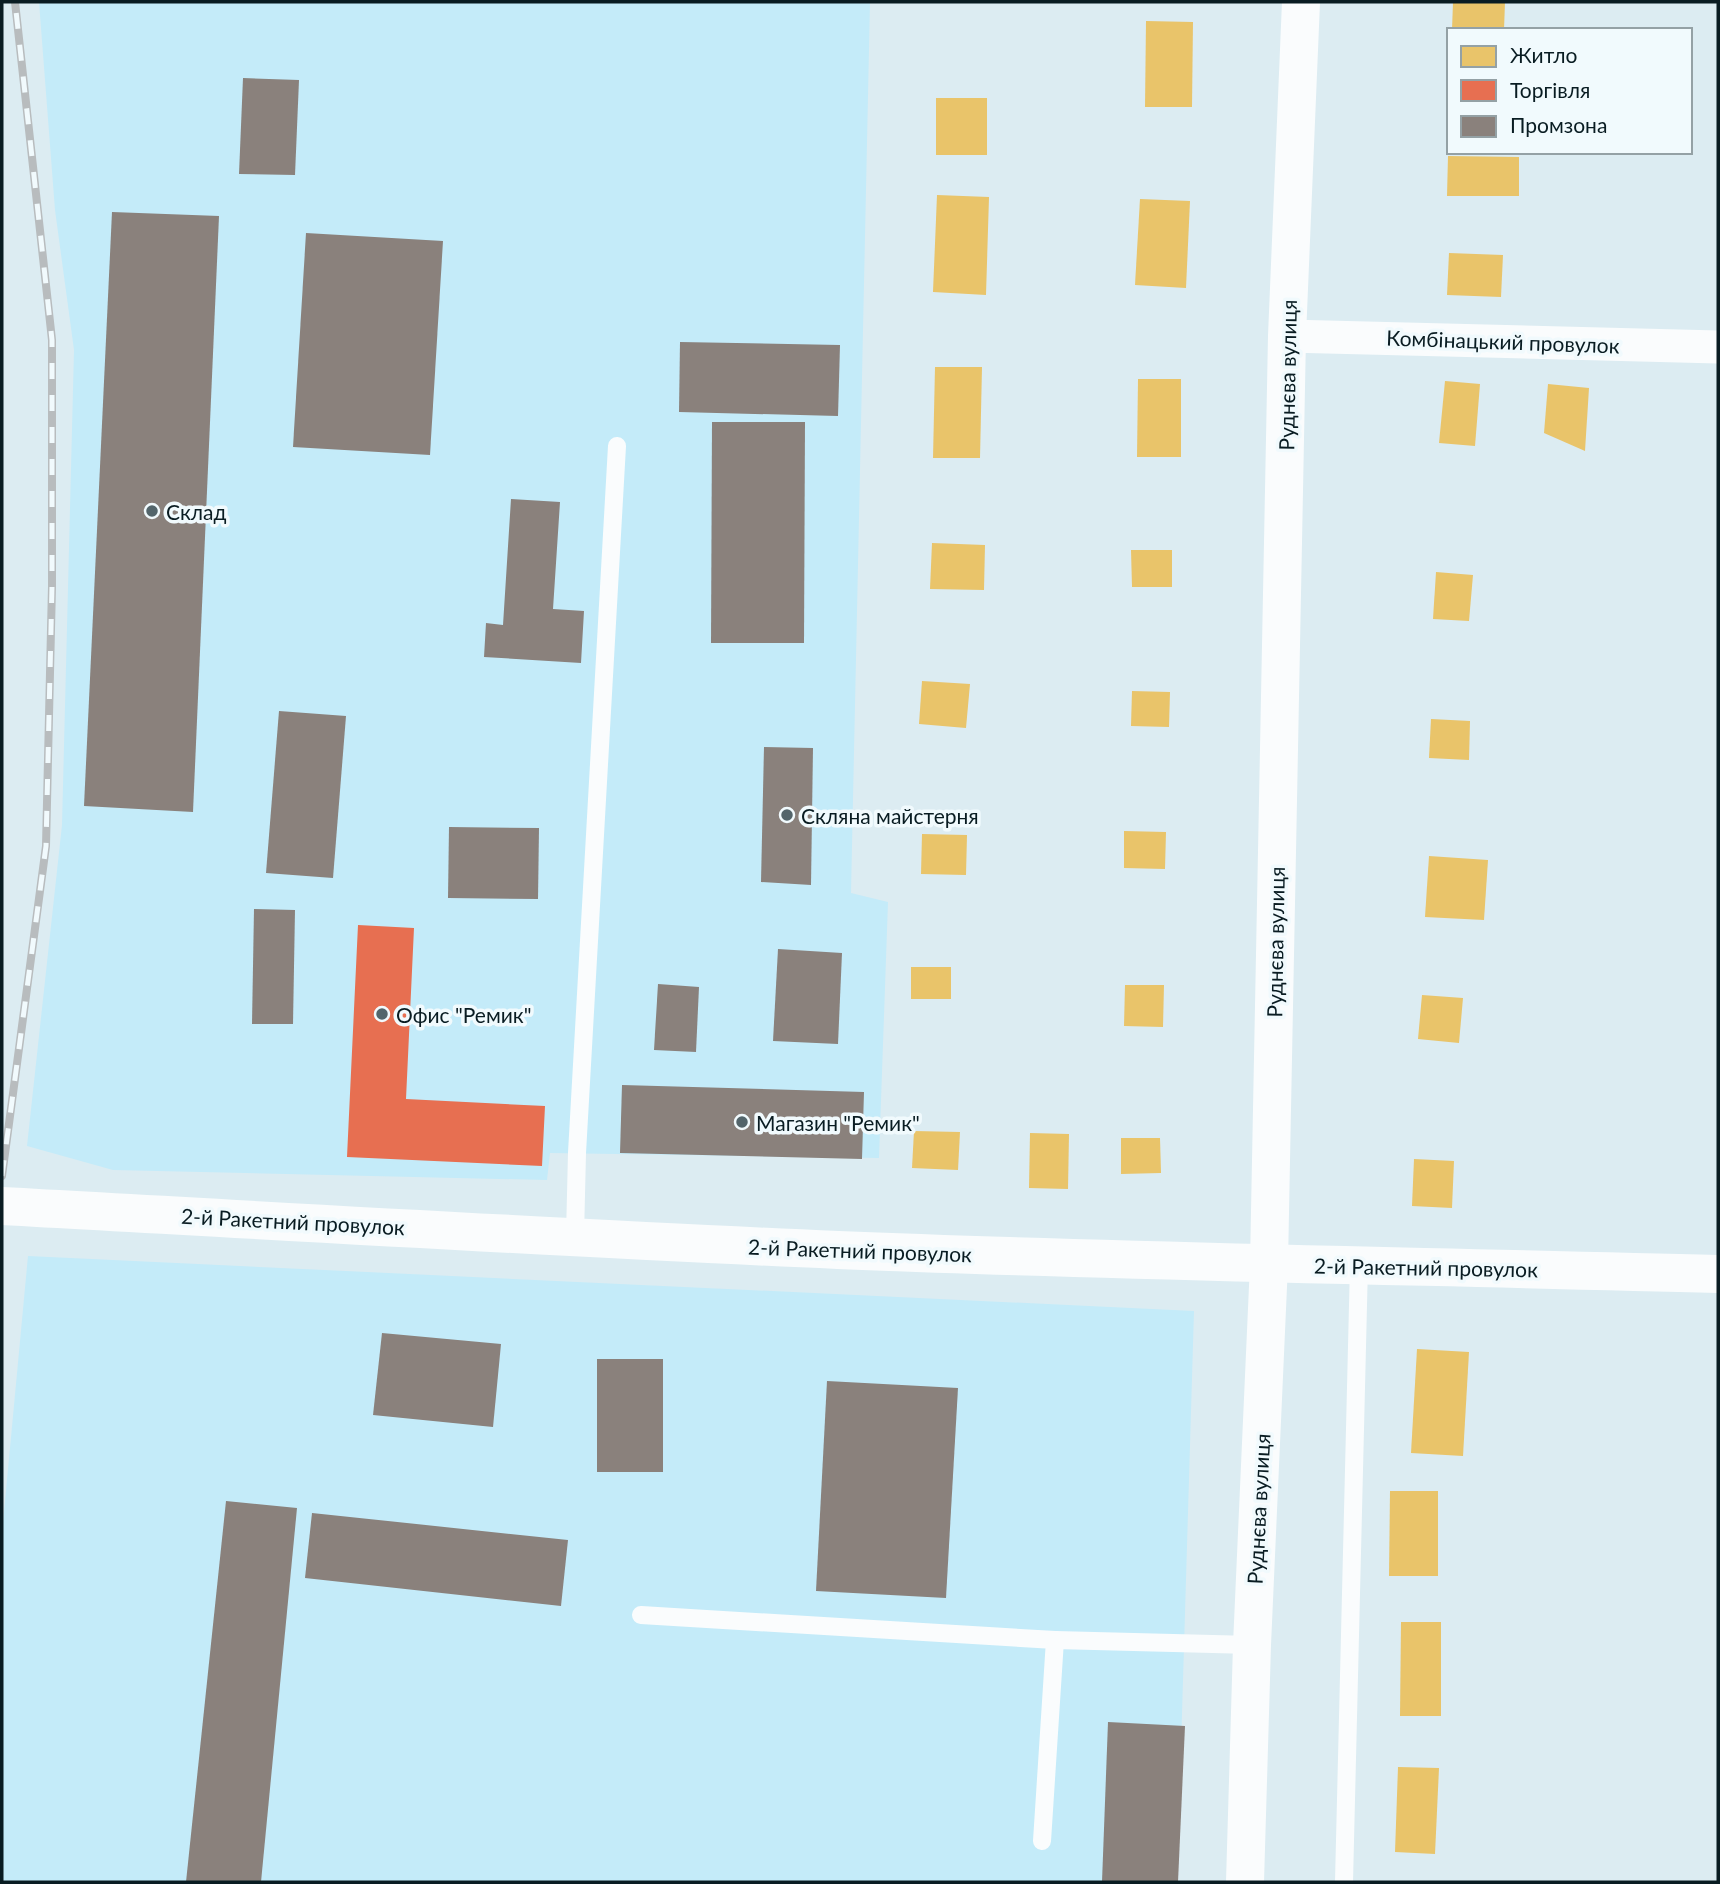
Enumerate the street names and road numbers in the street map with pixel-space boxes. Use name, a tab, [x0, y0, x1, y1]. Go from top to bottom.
street label: Руднєва вулиця	[1273, 299, 1301, 451]
street label: Комбінацький провулок	[1386, 324, 1620, 358]
street label: Руднєва вулиця	[1261, 866, 1289, 1018]
street label: 2-й Ракетний провулок	[180, 1203, 406, 1239]
street label: 2-й Ракетний провулок	[748, 1234, 973, 1266]
street label: 2-й Ракетний провулок	[1314, 1253, 1538, 1281]
street label: Руднєва вулиця	[1242, 1433, 1274, 1585]

